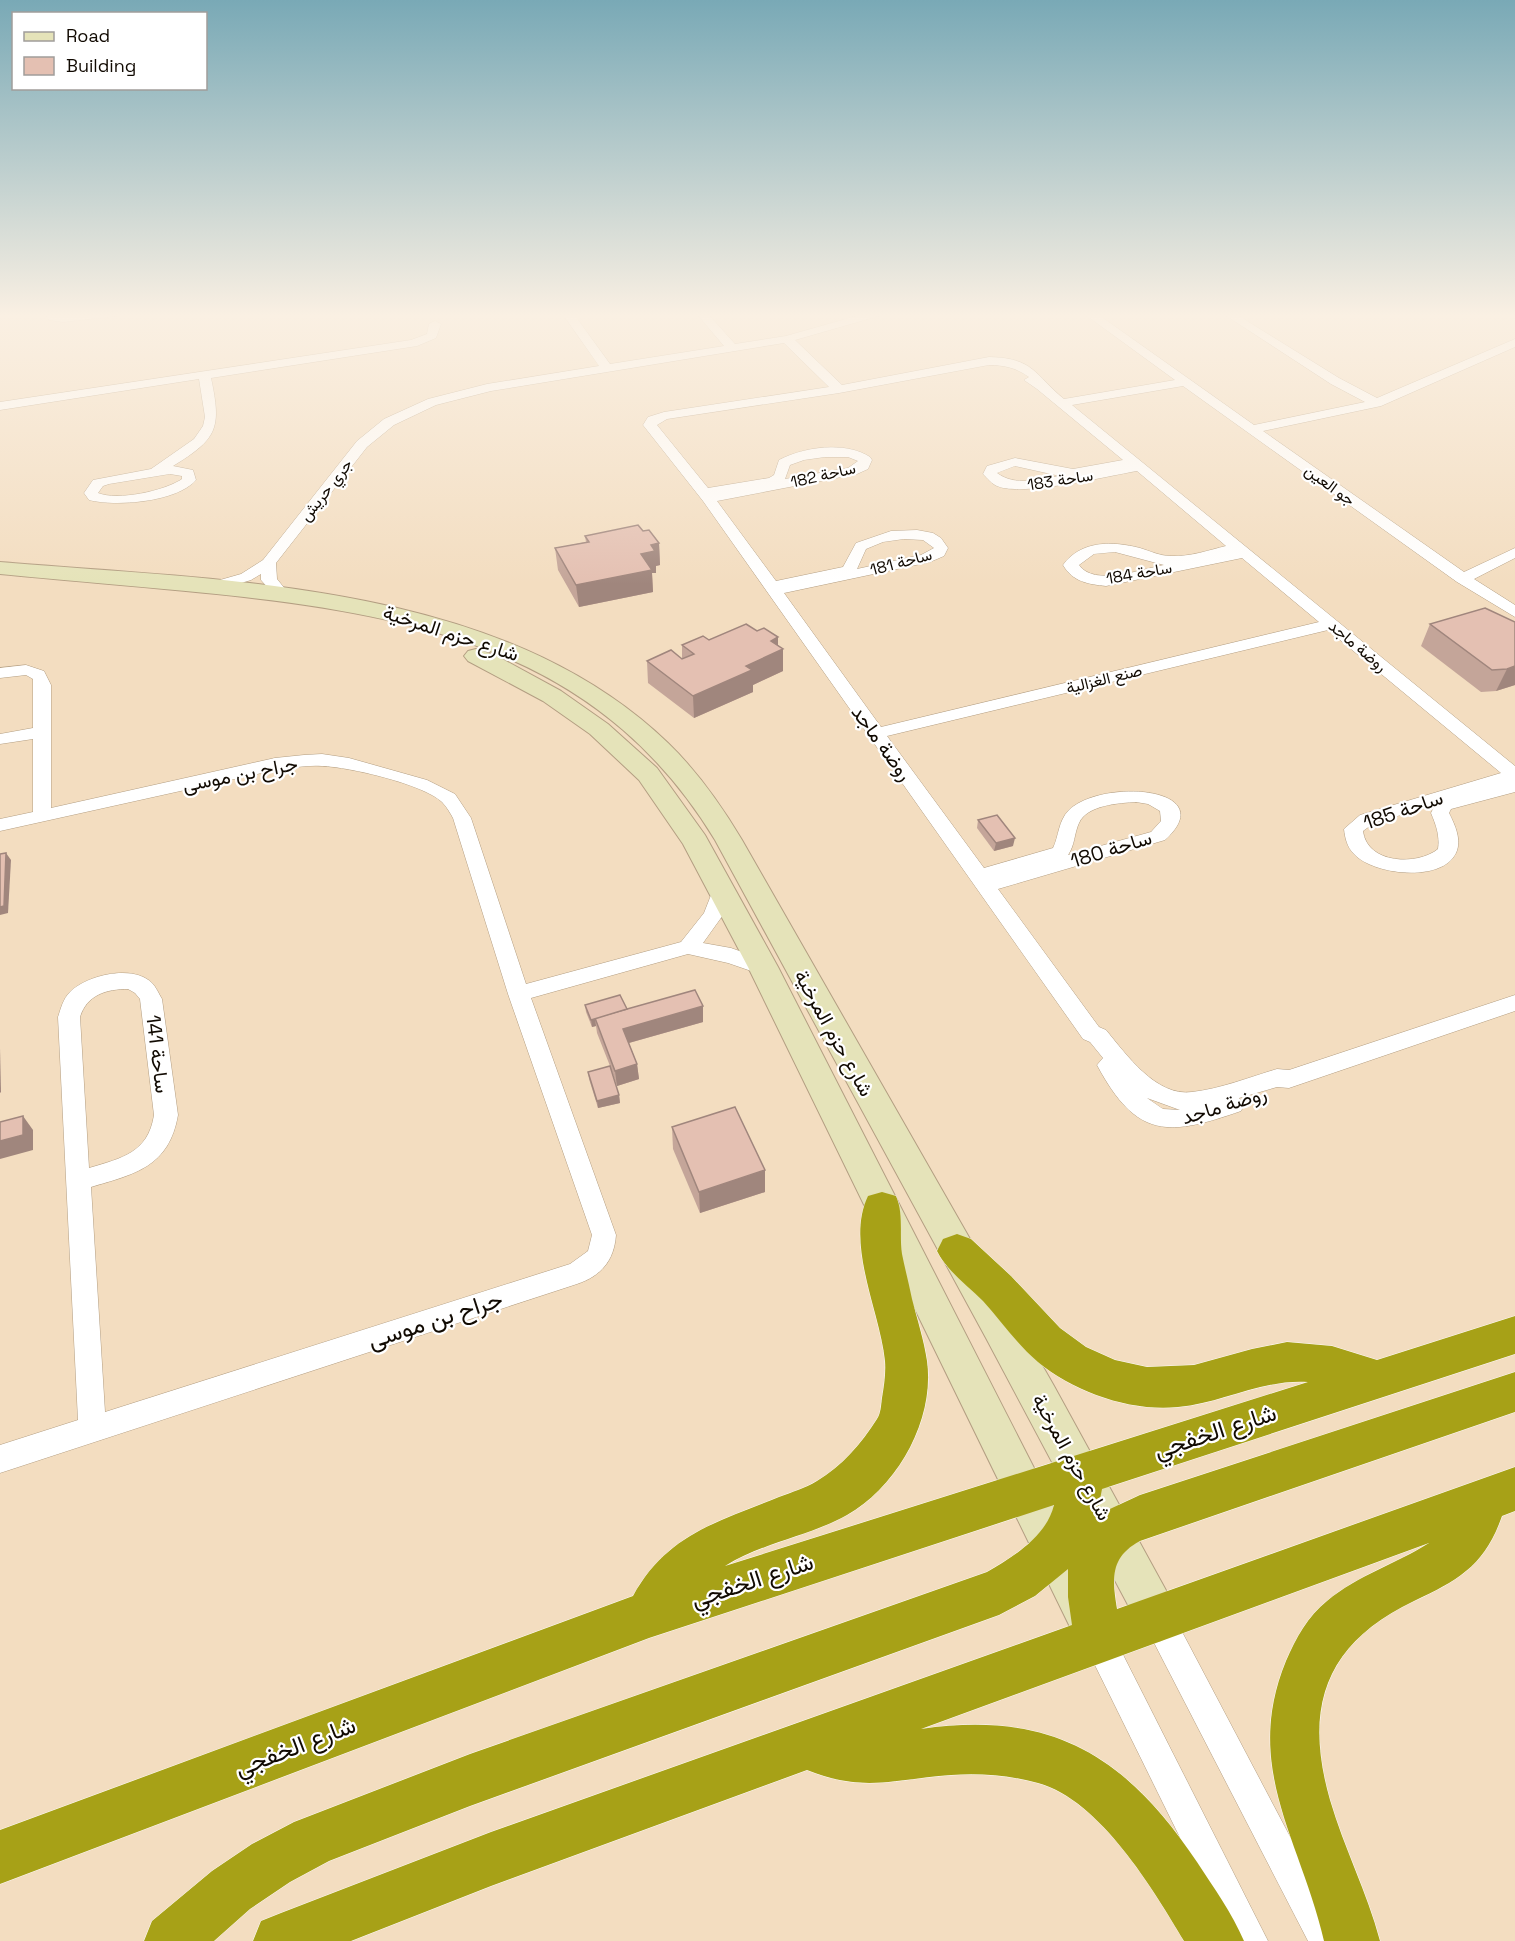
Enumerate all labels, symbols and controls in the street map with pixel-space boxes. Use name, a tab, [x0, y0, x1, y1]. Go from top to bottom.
legend	[12, 12, 207, 90]
text: Road	[66, 24, 110, 47]
text: Building	[66, 54, 136, 77]
street label: جري حريش	[295, 454, 360, 527]
street label: ساحة 182	[788, 457, 858, 493]
street label: جو العين	[1301, 460, 1360, 511]
street label: ساحة 183	[1026, 464, 1094, 496]
street label: ساحة 181	[868, 544, 934, 580]
street label: ساحة 184	[1104, 557, 1174, 589]
street label: شارع حزم المرخية	[380, 599, 522, 668]
street label: روضة ماجد	[1324, 615, 1392, 677]
street label: صنع الغزالية	[1064, 659, 1144, 700]
street label: روضة ماجد	[846, 700, 918, 786]
street label: جراح بن موسى	[180, 750, 300, 799]
street label: ساحة 185	[1360, 784, 1446, 836]
street label: ساحة 180	[1067, 824, 1155, 874]
street label: شارع حزم المرخية	[788, 965, 880, 1101]
street label: ساحة 141	[140, 1013, 176, 1095]
street label: روضة ماجد	[1178, 1080, 1270, 1130]
street label: جراح بن موسى	[364, 1283, 507, 1356]
street label: شارع حزم المرخية	[1026, 1389, 1118, 1525]
street label: شارع الخفجي	[1150, 1397, 1281, 1469]
street label: شارع الخفجي	[687, 1546, 818, 1618]
street label: شارع الخفجي	[230, 1709, 361, 1787]

